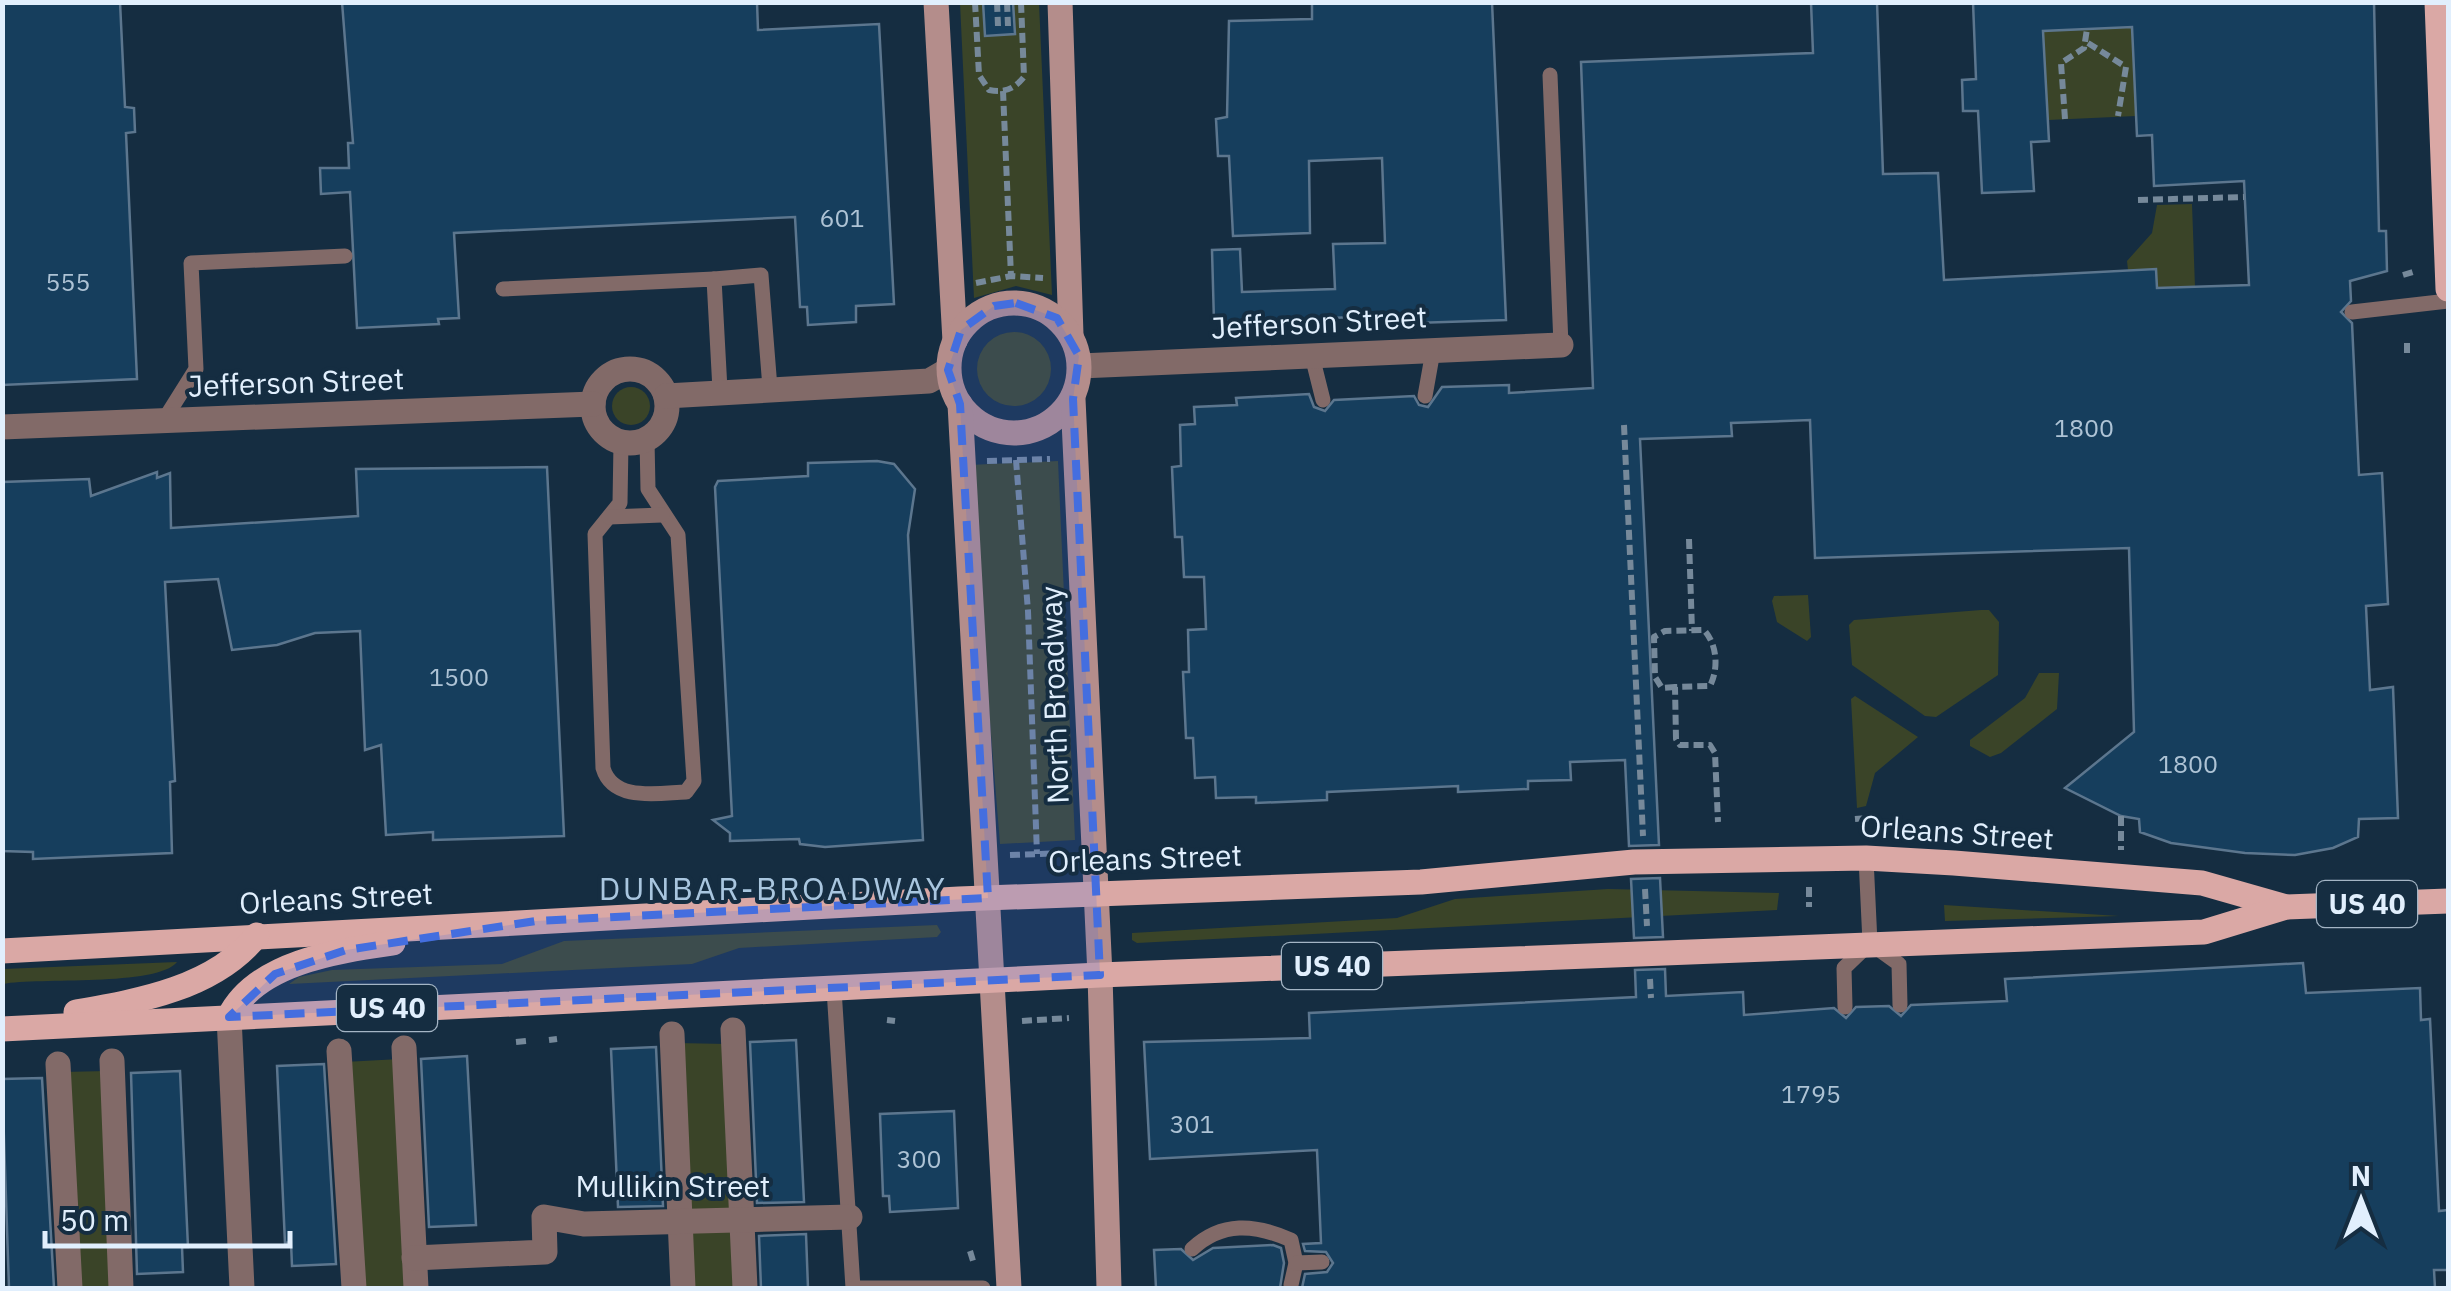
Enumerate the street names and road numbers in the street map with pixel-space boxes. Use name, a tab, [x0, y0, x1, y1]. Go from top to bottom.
street label: Jefferson Street	[1210, 296, 1428, 347]
street label: Jefferson Street	[187, 358, 405, 405]
street label: North Broadway	[1030, 585, 1077, 805]
street label: Orleans Street	[1859, 805, 2055, 858]
street label: Orleans Street	[1047, 835, 1243, 880]
street label: Orleans Street	[238, 873, 434, 922]
road number: US 40	[2317, 881, 2417, 927]
road number: US 40	[1282, 943, 1382, 989]
road number: US 40	[337, 985, 437, 1031]
street label: Mullikin Street	[576, 1166, 770, 1205]

